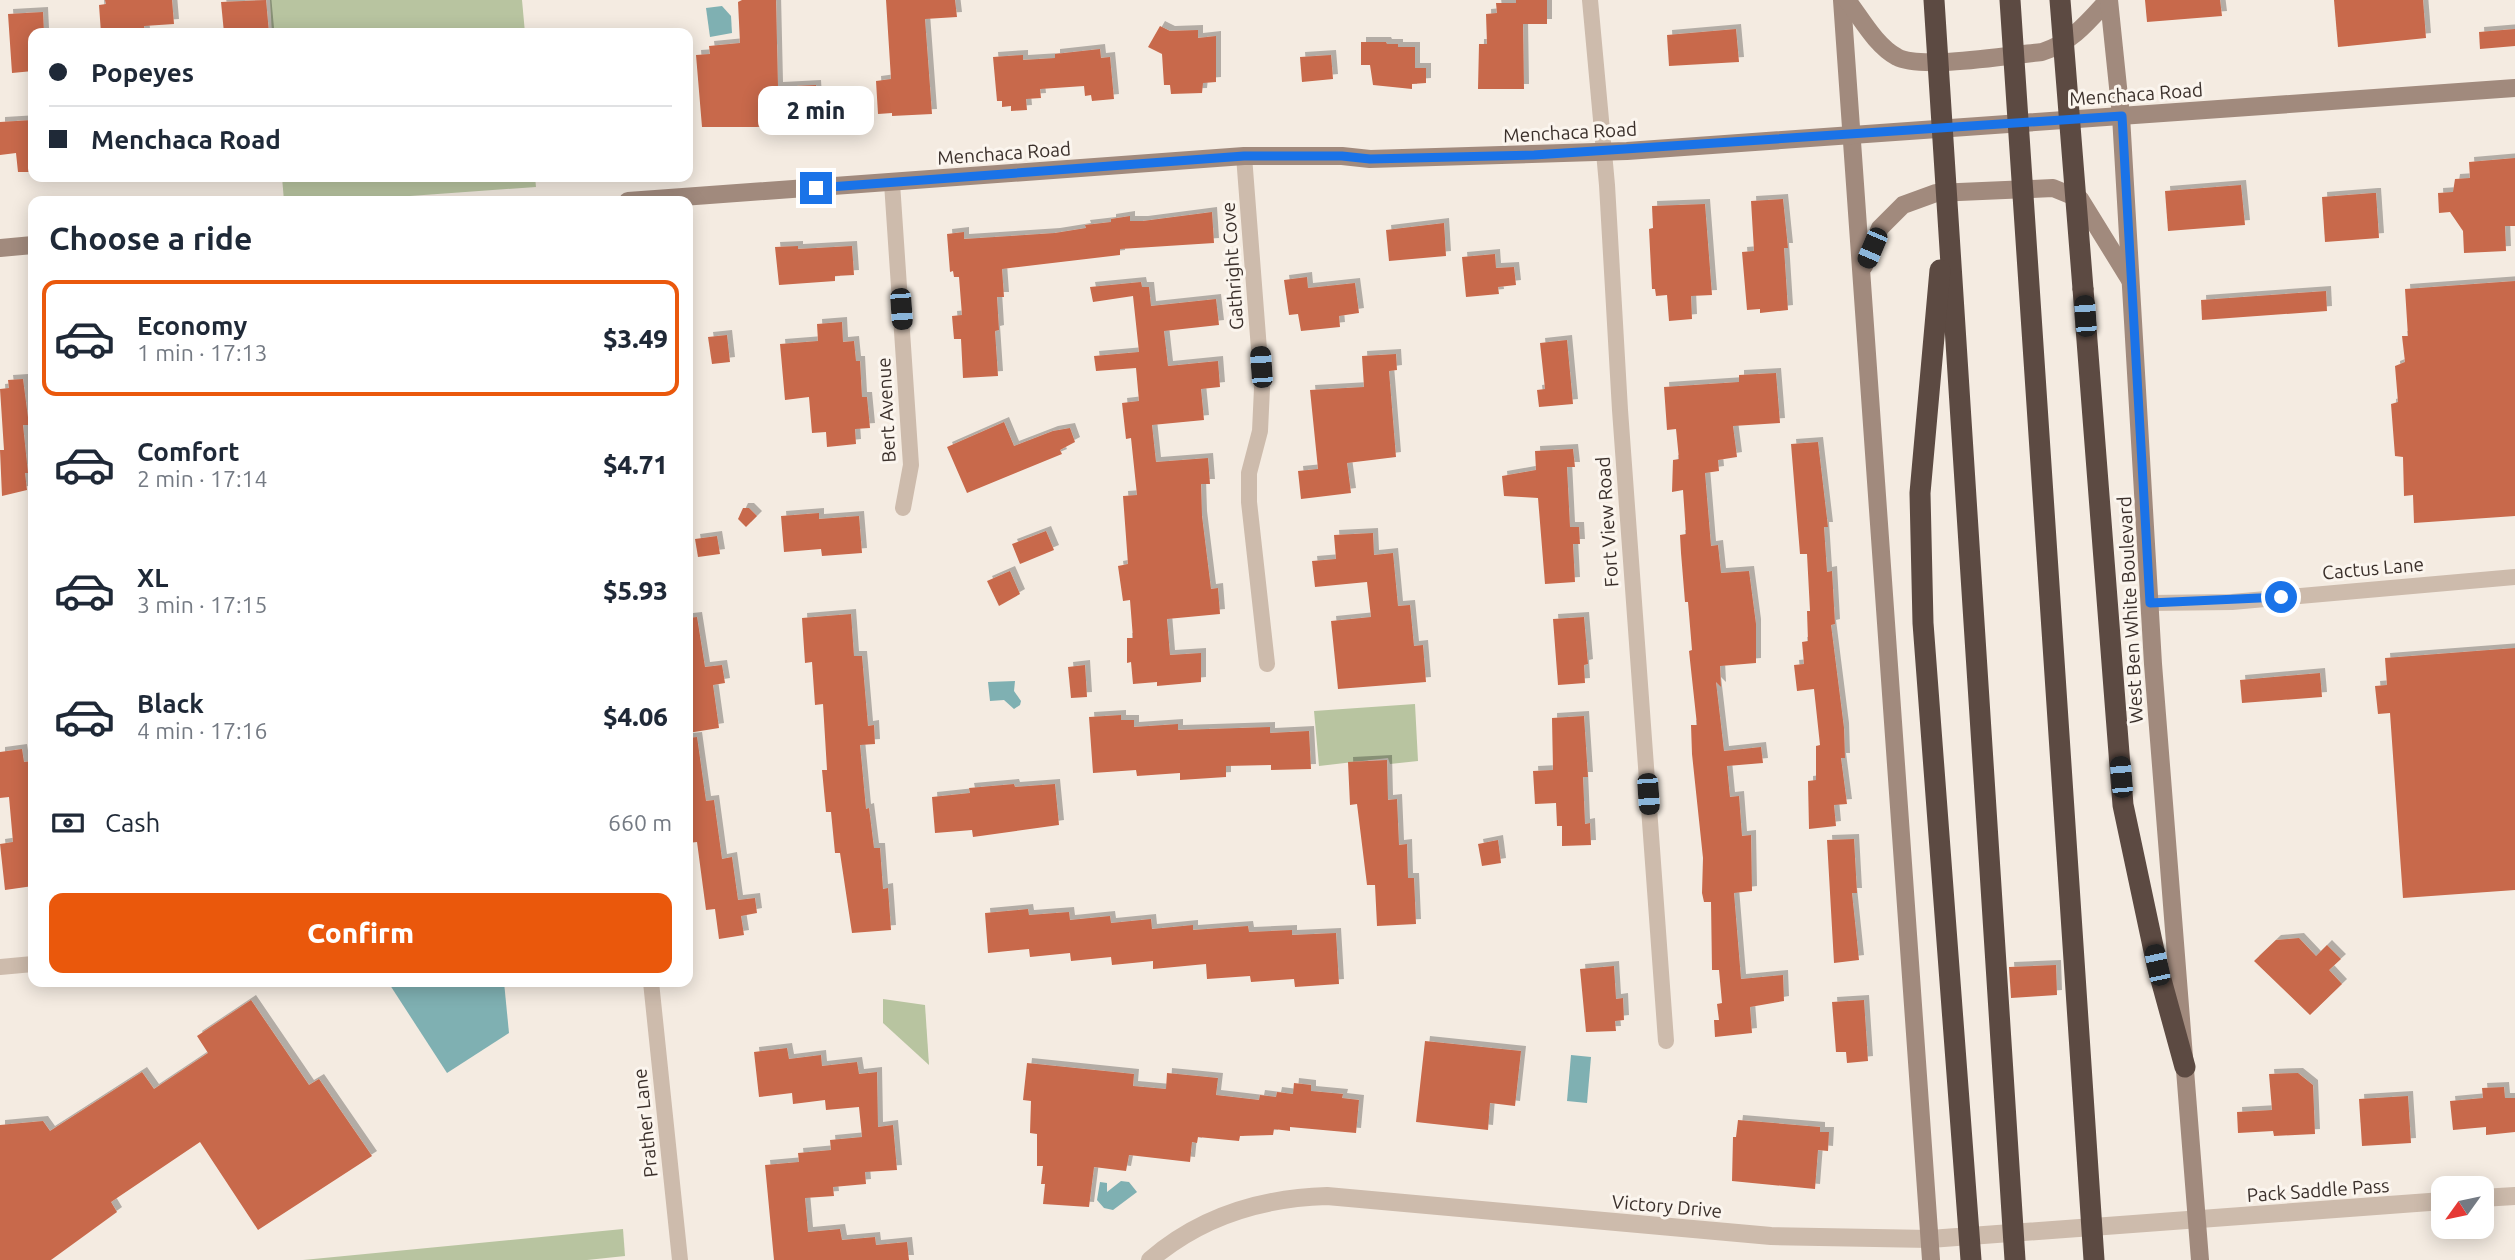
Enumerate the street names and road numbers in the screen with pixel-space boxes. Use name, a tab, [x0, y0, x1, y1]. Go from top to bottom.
street label: Menchaca Road	[2068, 78, 2204, 110]
street label: Menchaca Road	[1503, 118, 1637, 146]
street label: Menchaca Road	[936, 137, 1072, 169]
street label: Gathright Cove	[1217, 201, 1247, 331]
street label: Bert Avenue	[872, 357, 900, 463]
street label: Fort View Road	[1591, 456, 1623, 588]
street label: West Ben White Boulevard	[2113, 496, 2147, 724]
street label: Cactus Lane	[2321, 553, 2425, 583]
street label: Prather Lane	[628, 1067, 662, 1179]
street label: Pack Saddle Pass	[2246, 1174, 2390, 1206]
street label: Victory Drive	[1611, 1190, 1723, 1222]

